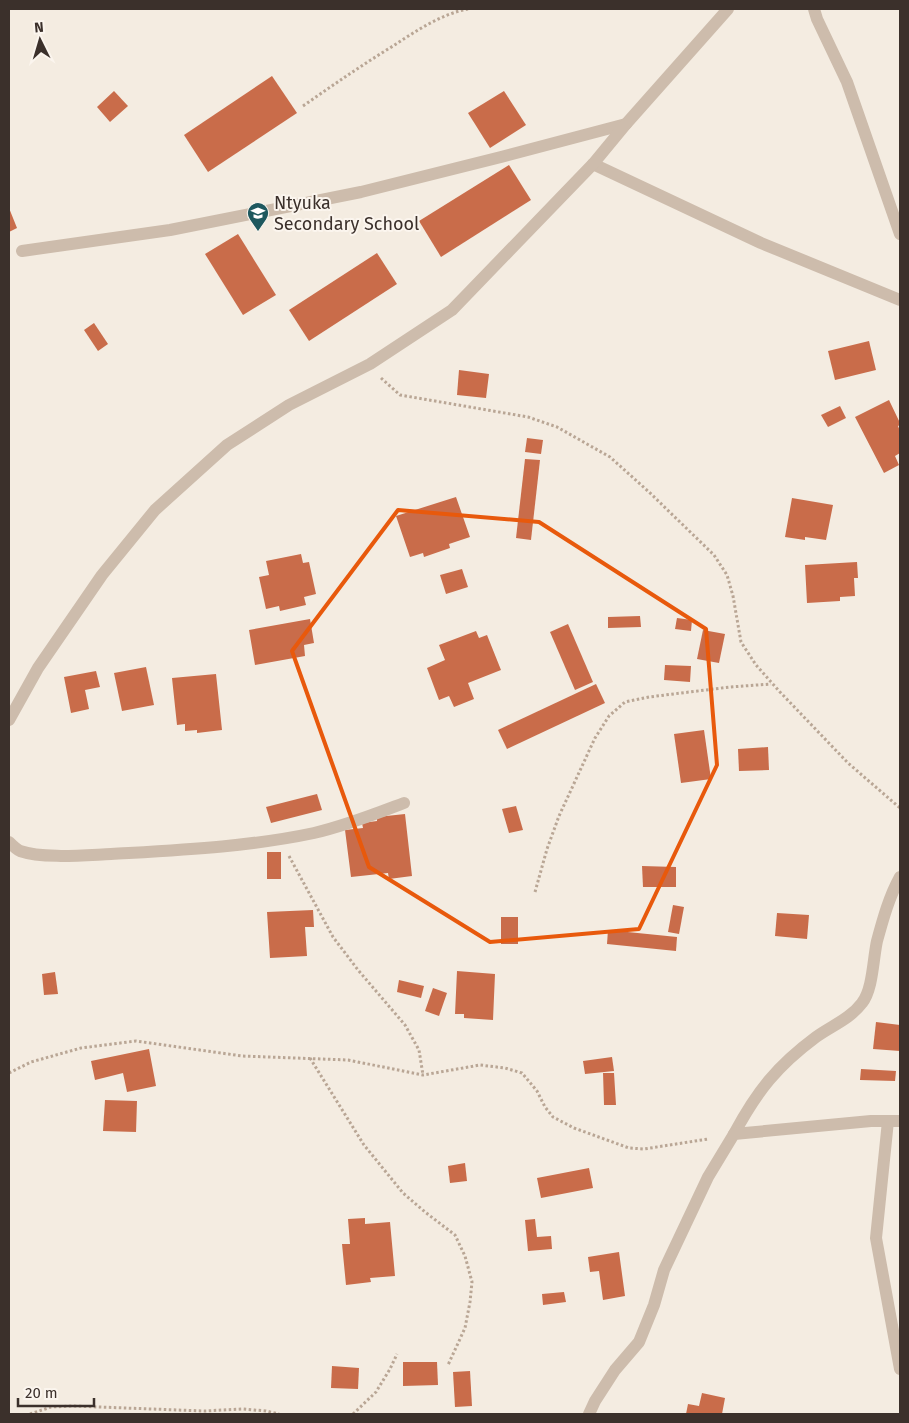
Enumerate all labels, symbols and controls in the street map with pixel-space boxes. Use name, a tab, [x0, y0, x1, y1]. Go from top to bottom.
north arrow	[15, 15, 65, 65]
text: N	[34, 19, 44, 36]
place label: Ntyuka Secondary School	[274, 192, 419, 235]
school or university icon: Ntyuka Secondary School	[246, 201, 270, 232]
scale bar	[18, 1376, 94, 1408]
text: 20 m	[25, 1384, 58, 1402]

